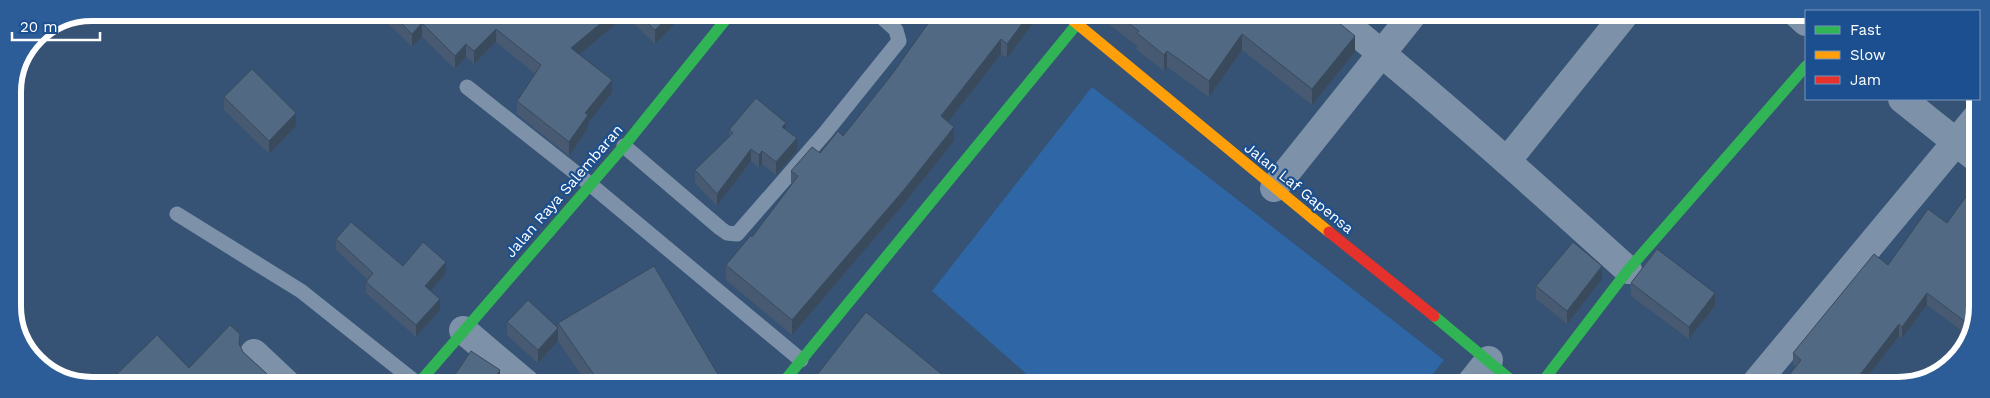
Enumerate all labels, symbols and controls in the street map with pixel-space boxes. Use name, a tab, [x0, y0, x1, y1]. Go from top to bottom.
scale bar	[12, 10, 100, 42]
legend	[1805, 10, 1980, 100]
text: 20 m	[20, 18, 58, 36]
text: Fast	[1850, 21, 1882, 39]
text: Slow	[1850, 46, 1886, 64]
text: Jam	[1850, 71, 1881, 89]
street label: Jalan Raya Salembaran	[501, 121, 627, 261]
street label: Jalan Laf Gapensa	[1241, 139, 1358, 238]

